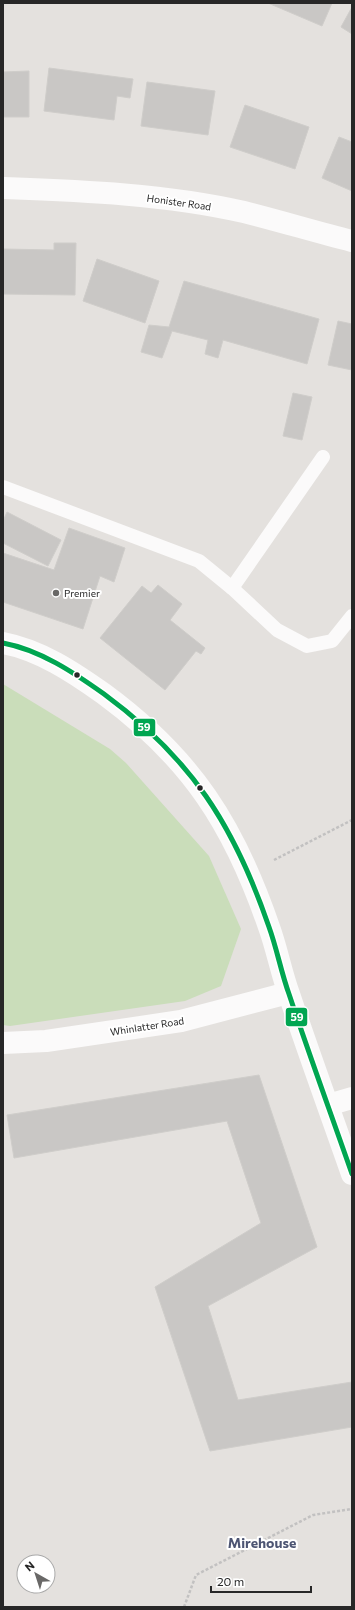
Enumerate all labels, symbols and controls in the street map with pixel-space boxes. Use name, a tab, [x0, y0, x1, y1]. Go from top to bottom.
street label: Honister Road	[146, 192, 212, 212]
place label: Premier	[64, 587, 100, 599]
marker: Premier	[51, 588, 61, 598]
unlabelled marker	[72, 670, 82, 680]
line badge: 59	[133, 718, 156, 737]
text: 59	[137, 720, 151, 733]
unlabelled marker	[195, 783, 205, 793]
line badge: 59	[285, 1007, 308, 1027]
text: 59	[290, 1010, 304, 1023]
street label: Whinlatter Road	[109, 1014, 185, 1038]
district label: Mirehouse	[228, 1534, 296, 1551]
north arrow	[16, 1554, 56, 1594]
text: N	[22, 1558, 37, 1573]
scale bar	[211, 1568, 311, 1594]
text: 20 m	[217, 1574, 244, 1588]

